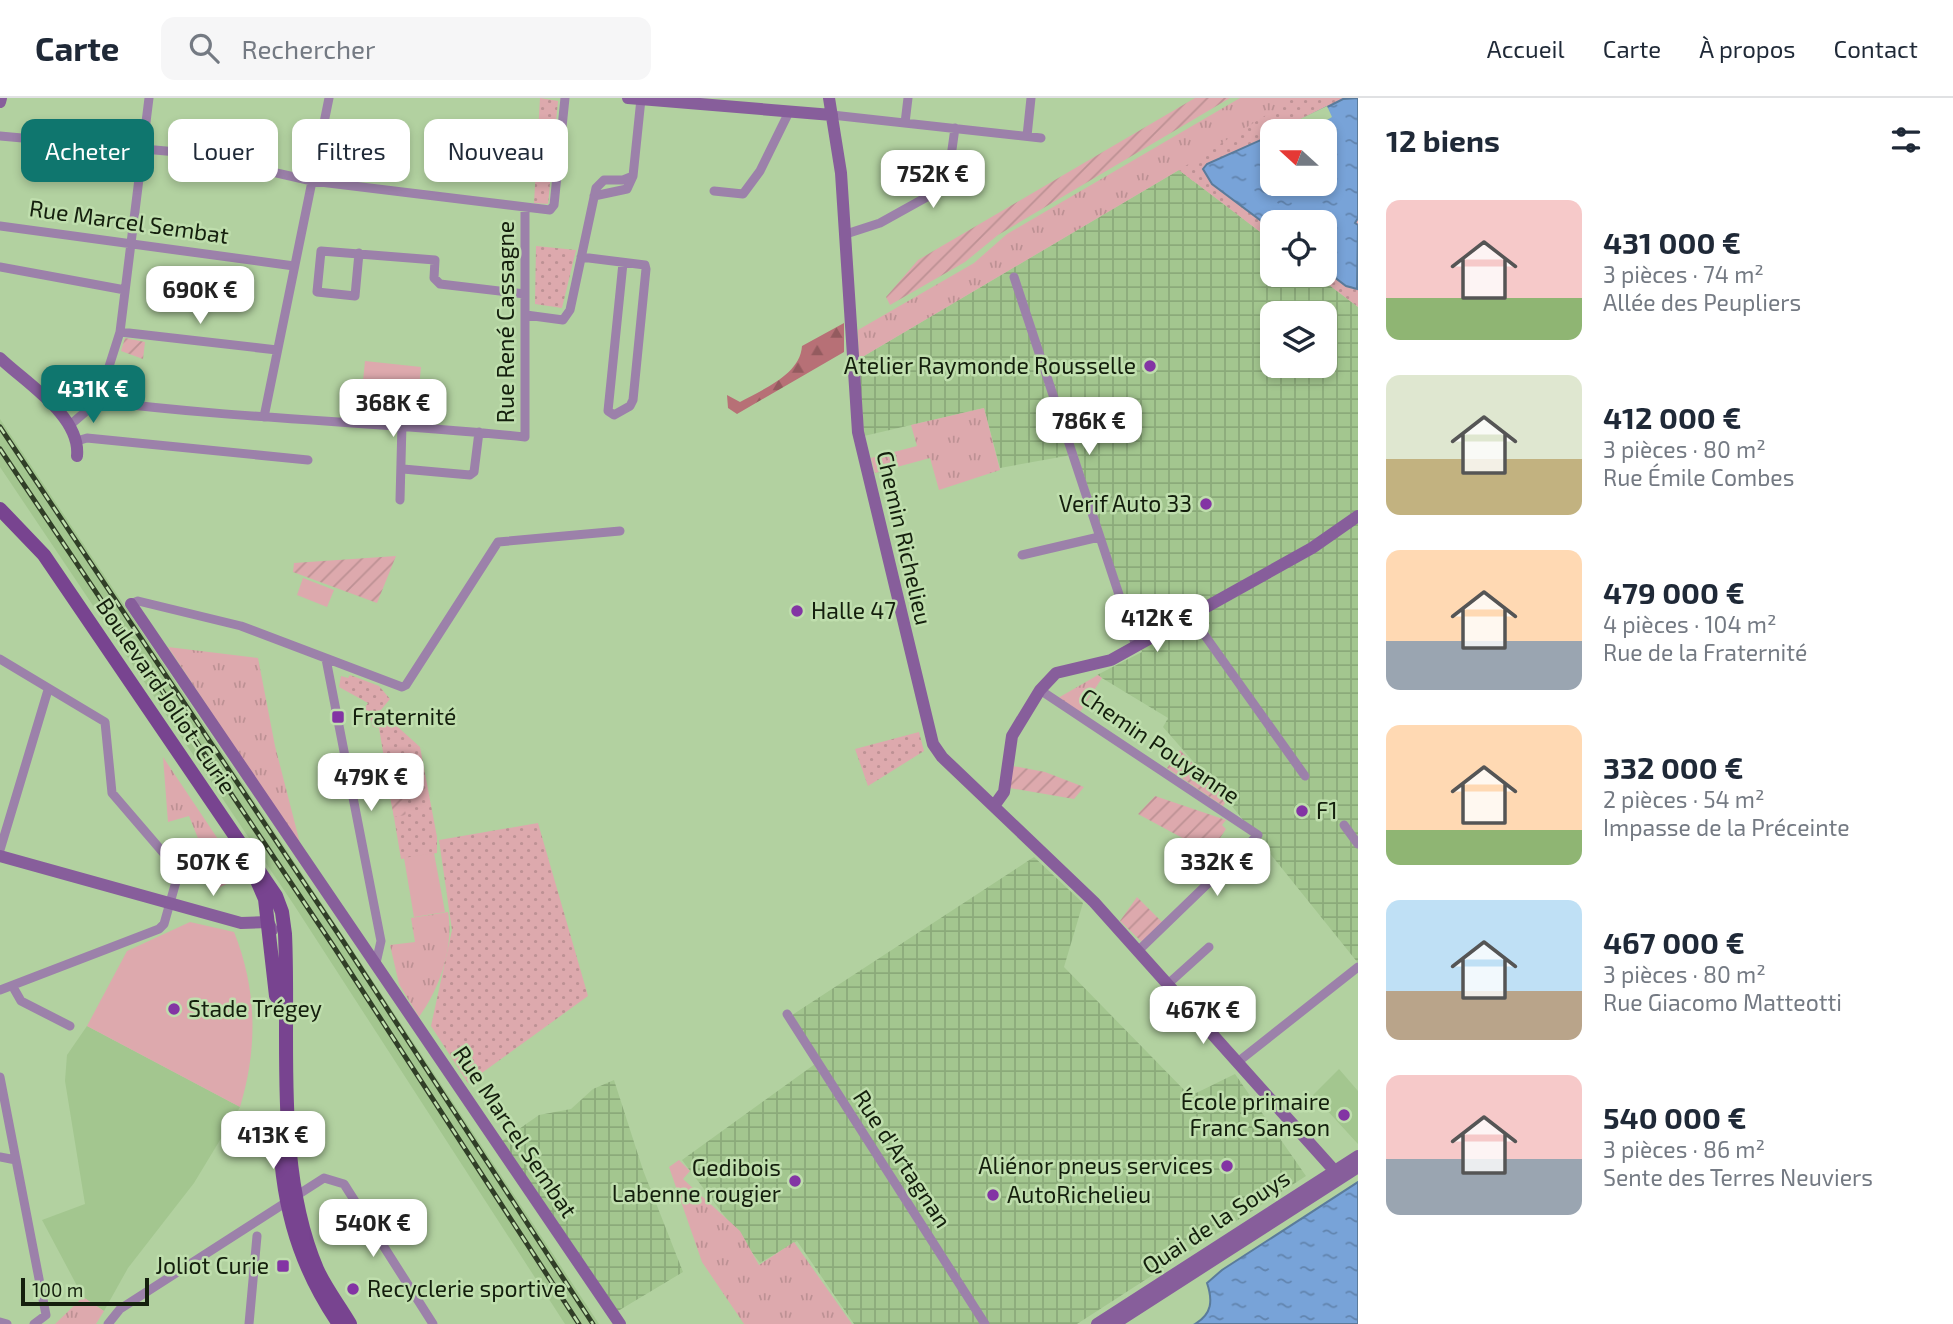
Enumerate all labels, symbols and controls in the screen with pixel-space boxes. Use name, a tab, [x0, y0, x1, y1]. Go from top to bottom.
search box	[161, 17, 651, 80]
text: Carte	[35, 28, 119, 68]
icon: search	[185, 29, 223, 67]
text: Rechercher	[241, 33, 375, 64]
text: Accueil	[1487, 34, 1565, 63]
text: Carte	[1603, 34, 1661, 63]
text: À propos	[1699, 34, 1796, 63]
text: Contact	[1834, 34, 1918, 63]
chip: Acheter	[21, 119, 154, 182]
chip: Louer	[168, 119, 278, 182]
chip: Filtres	[292, 119, 410, 182]
chip: Nouveau	[424, 119, 568, 182]
north arrow	[1260, 119, 1337, 196]
map controls	[1260, 119, 1337, 378]
icon: filters	[1887, 121, 1925, 159]
text: 12 biens	[1386, 122, 1500, 158]
pin: 752K €	[876, 150, 990, 210]
text: 752K €	[897, 159, 969, 187]
street label: Rue Marcel Sembat	[28, 193, 231, 249]
button: locate	[1260, 210, 1337, 287]
street label: Rue René Cassagne	[491, 221, 519, 423]
text: 431 000 €	[1603, 224, 1741, 260]
icon: home	[1442, 228, 1526, 312]
text: 3 pièces · 74 m²	[1603, 260, 1764, 288]
pin: 690K €	[143, 266, 257, 326]
text: 690K €	[162, 275, 238, 303]
text: Allée des Peupliers	[1603, 288, 1801, 316]
button: layers	[1260, 301, 1337, 378]
place label: Atelier Raymonde Rousselle	[844, 351, 1136, 379]
marker: Atelier Raymonde Rousselle	[1142, 358, 1158, 374]
pin: 431K €	[36, 366, 150, 425]
text: 431K €	[57, 374, 129, 402]
pin: 368K €	[336, 380, 450, 439]
text: 368K €	[355, 388, 431, 416]
pin: 786K €	[1032, 398, 1146, 457]
text: 412 000 €	[1603, 399, 1742, 435]
icon: home	[1442, 403, 1526, 487]
text: 786K €	[1052, 406, 1126, 434]
text: 3 pièces · 80 m²	[1603, 435, 1766, 463]
street label: Chemin Richelieu	[871, 448, 939, 628]
text: Rue Émile Combes	[1603, 463, 1794, 491]
place label: Verif Auto 33	[1059, 489, 1192, 517]
marker: Verif Auto 33	[1198, 496, 1214, 512]
text: 479 000 €	[1603, 574, 1745, 610]
icon: home	[1442, 578, 1526, 662]
street label: Boulevard Joliot-Curie	[91, 592, 243, 799]
pin: 412K €	[1100, 594, 1214, 654]
place label: Halle 47	[811, 596, 896, 624]
marker: Halle 47	[789, 603, 805, 619]
text: 412K €	[1121, 603, 1193, 631]
text: 4 pièces · 104 m²	[1603, 610, 1776, 638]
text: Rue de la Fraternité	[1603, 638, 1807, 666]
street label: Chemin Pouyanne	[1075, 681, 1246, 809]
place label: Fraternité	[352, 702, 456, 730]
marker: Fraternité	[330, 709, 346, 725]
text: 332 000 €	[1603, 749, 1743, 785]
icon: home	[1442, 753, 1526, 837]
pin: 479K €	[314, 754, 428, 813]
text: 479K €	[334, 762, 408, 790]
text: 2 pièces · 54 m²	[1603, 785, 1765, 813]
place label: F1	[1316, 796, 1338, 824]
marker: F1	[1294, 803, 1310, 819]
text: Impasse de la Préceinte	[1603, 813, 1850, 841]
pin: 507K €	[156, 838, 270, 898]
pin: 332K €	[1160, 838, 1274, 898]
text: 507K €	[176, 847, 250, 875]
text: 332K €	[1180, 847, 1254, 875]
text: 467 000 €	[1603, 924, 1745, 960]
icon: home	[1442, 928, 1526, 1012]
text: 3 pièces · 80 m²	[1603, 960, 1766, 988]
pin: 467K €	[1146, 986, 1260, 1046]
text: Rue Giacomo Matteotti	[1603, 988, 1842, 1016]
place label: Stade Trégey	[188, 994, 322, 1022]
text: 467K €	[1166, 995, 1240, 1023]
marker: Stade Trégey	[166, 1001, 182, 1017]
street label: Rue Marcel Sembat	[448, 1040, 584, 1223]
street label: Rue d'Artagnan	[848, 1084, 958, 1233]
place label: École primaire Franc Sanson	[1181, 1087, 1330, 1141]
text: 540 000 €	[1603, 1099, 1747, 1135]
icon: home	[1442, 1103, 1526, 1187]
marker: École primaire Franc Sanson	[1336, 1107, 1352, 1123]
pin: 413K €	[216, 1112, 330, 1171]
text: 413K €	[237, 1120, 309, 1148]
text: 3 pièces · 86 m²	[1603, 1135, 1765, 1163]
place label: Aliénor pneus services	[978, 1151, 1213, 1179]
place label: Gedibois Labenne rougier	[612, 1153, 781, 1207]
marker: Aliénor pneus services	[1219, 1158, 1235, 1174]
street label: Quai de la Souys	[1136, 1163, 1294, 1279]
text: Sente des Terres Neuviers	[1603, 1163, 1873, 1191]
marker: Gedibois Labenne rougier	[787, 1173, 803, 1189]
place label: AutoRichelieu	[1007, 1180, 1151, 1208]
marker: AutoRichelieu	[985, 1187, 1001, 1203]
pin: 540K €	[316, 1200, 430, 1259]
text: 540K €	[335, 1208, 411, 1236]
place label: Joliot Curie	[155, 1251, 269, 1279]
marker: Joliot Curie	[275, 1258, 291, 1274]
place label: Recyclerie sportive	[367, 1274, 566, 1302]
scale bar	[21, 1275, 149, 1307]
text: 100 m	[32, 1278, 83, 1301]
marker: Recyclerie sportive	[345, 1281, 361, 1297]

